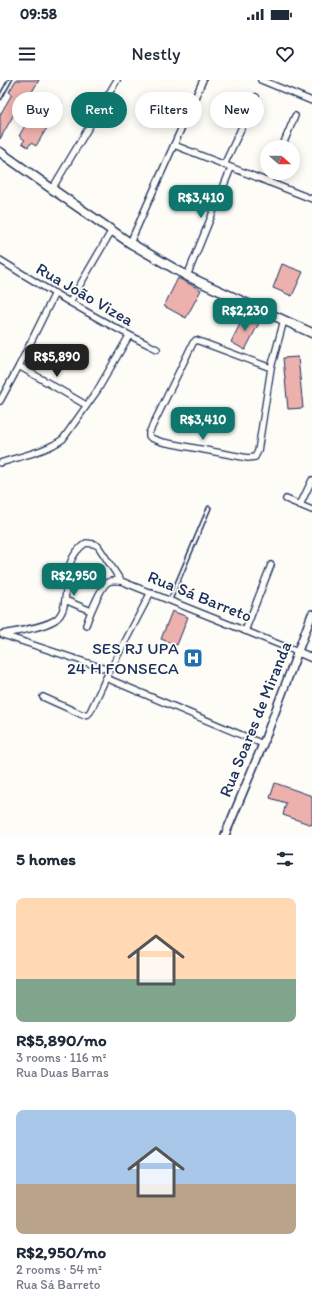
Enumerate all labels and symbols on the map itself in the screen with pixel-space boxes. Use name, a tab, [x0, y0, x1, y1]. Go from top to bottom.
north arrow	[260, 140, 300, 180]
pin: R$3,410	[164, 185, 238, 219]
street label: Rua João Vizea	[33, 258, 137, 330]
pin: R$2,230	[208, 298, 282, 332]
pin: R$5,890	[20, 344, 94, 378]
pin: R$3,410	[166, 407, 240, 441]
pin: R$2,950	[37, 563, 111, 597]
street label: Rua Sá Barreto	[145, 566, 255, 626]
place label: SES RJ UPA 24 H FONSECA	[67, 638, 179, 678]
street label: Rua Soares de Miranda	[215, 638, 295, 800]
hospital icon: SES RJ UPA 24 H FONSECA	[182, 647, 204, 669]

